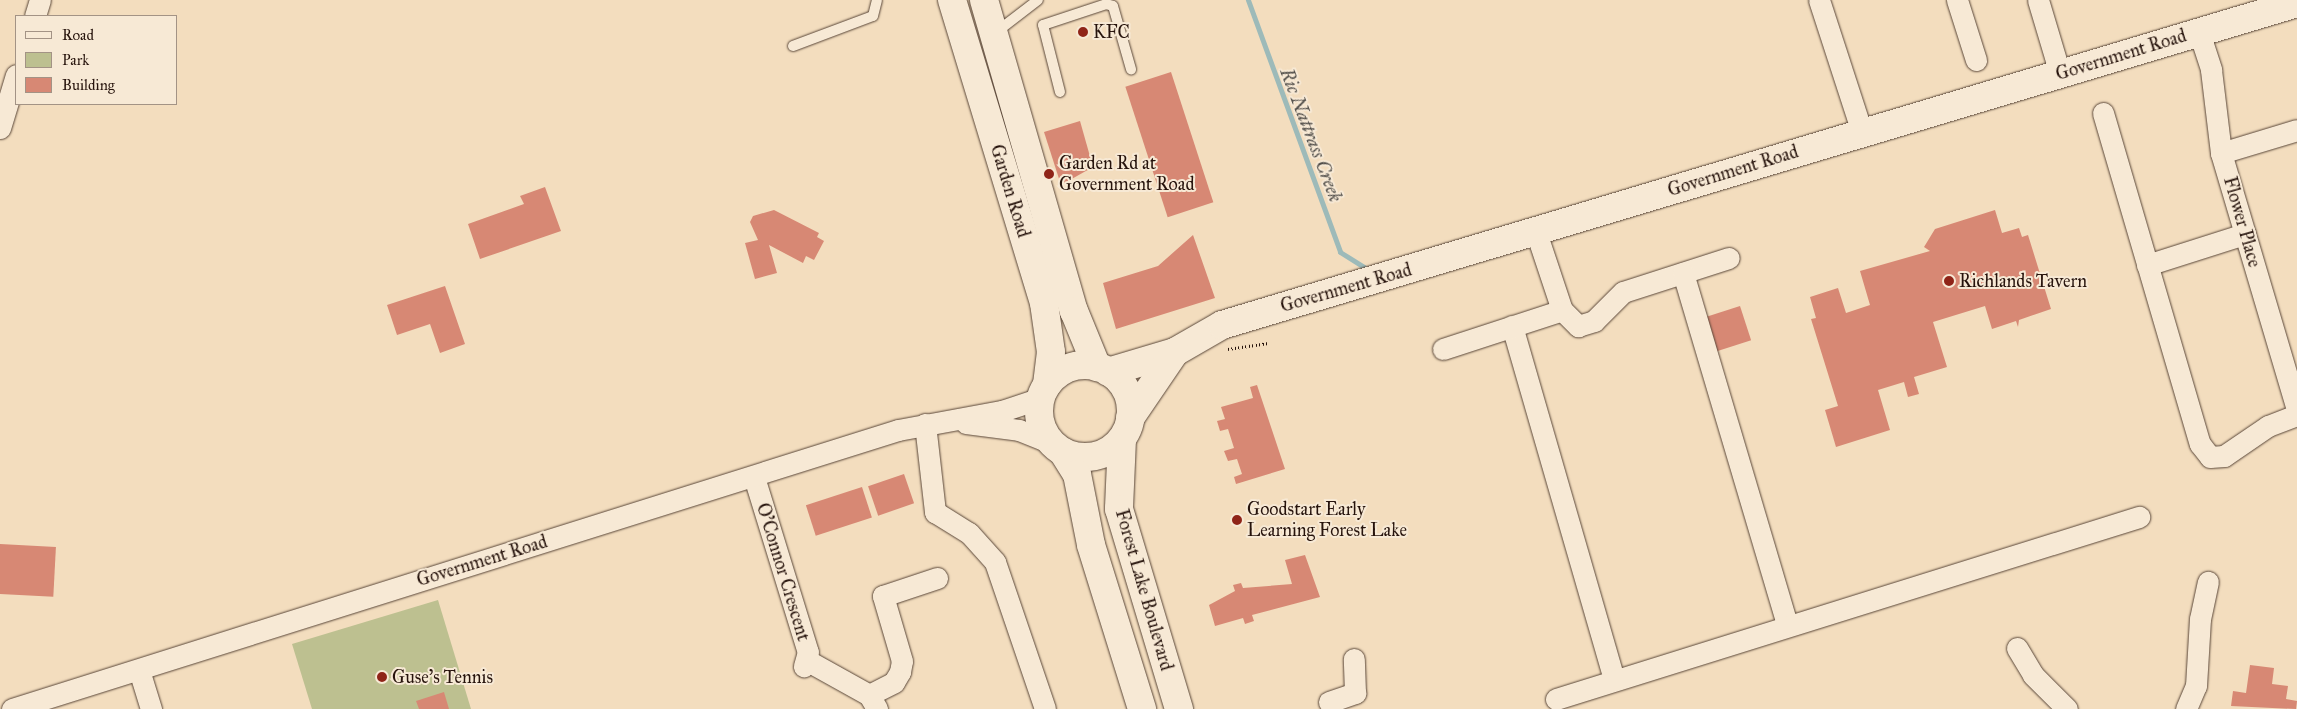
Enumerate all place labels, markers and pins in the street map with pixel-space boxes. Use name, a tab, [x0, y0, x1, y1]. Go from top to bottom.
place label: KFC	[1093, 21, 1130, 43]
marker: KFC	[1077, 26, 1089, 38]
place label: Garden Rd at Government Road	[1059, 153, 1194, 195]
marker: Garden Rd at Government Road	[1043, 168, 1055, 180]
place label: Richlands Tavern	[1959, 270, 2087, 292]
marker: Richlands Tavern	[1943, 275, 1955, 287]
place label: Goodstart Early Learning Forest Lake	[1247, 499, 1407, 542]
marker: Goodstart Early Learning Forest Lake	[1231, 514, 1243, 526]
place label: Guse's Tennis	[392, 666, 493, 688]
marker: Guse's Tennis	[376, 671, 388, 683]

